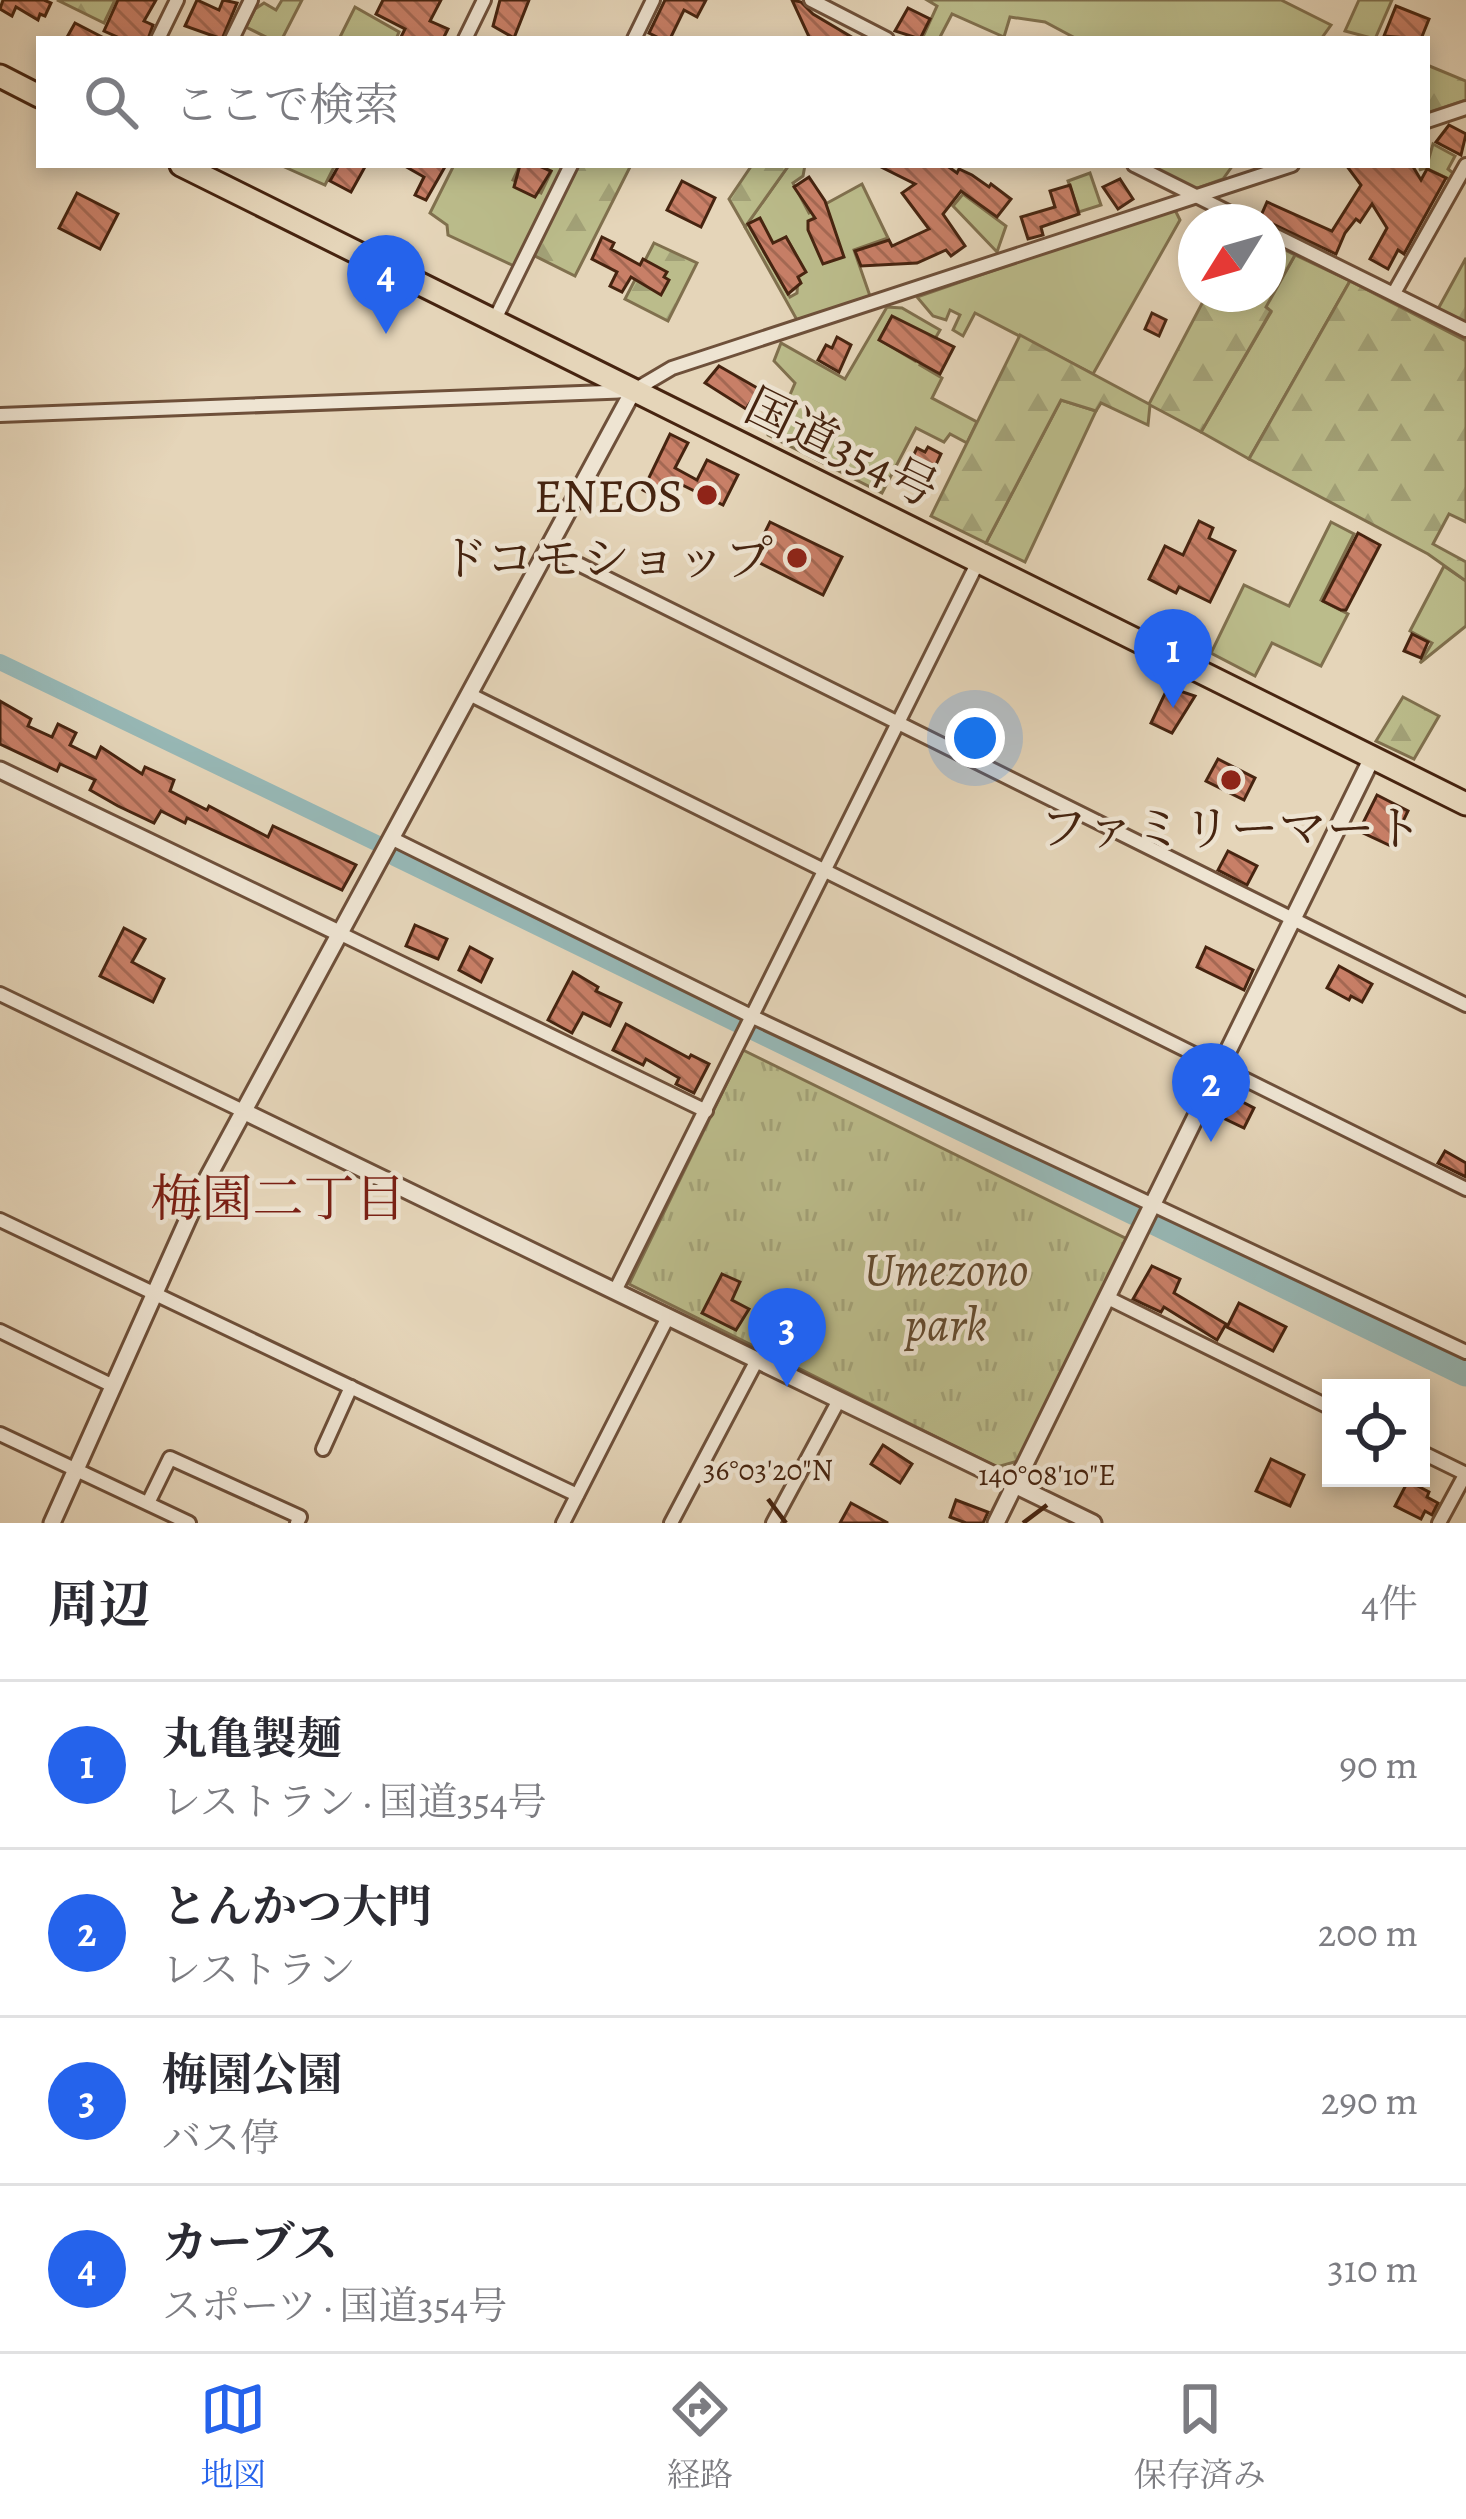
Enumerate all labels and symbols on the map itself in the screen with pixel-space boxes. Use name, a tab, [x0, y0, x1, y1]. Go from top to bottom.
north arrow	[1178, 204, 1286, 312]
pin: 4	[347, 235, 425, 334]
street label: 国道354号	[734, 373, 949, 523]
place label: ENEOS	[534, 463, 683, 529]
marker: ENEOS	[694, 482, 720, 508]
place label: ドコモショップ	[440, 526, 773, 592]
marker: ドコモショップ	[784, 545, 810, 571]
pin: 1	[1134, 609, 1212, 708]
your location	[945, 708, 1005, 768]
marker: ファミリーマート	[1218, 767, 1244, 793]
place label: ファミリーマート	[1039, 796, 1423, 862]
pin: 2	[1172, 1043, 1250, 1142]
district label: 梅園二丁目	[150, 1164, 406, 1234]
park label: Umezono park	[864, 1236, 1028, 1357]
pin: 3	[748, 1288, 826, 1387]
text: 36°03'20"N	[703, 1450, 833, 1490]
text: 140°08'10"E	[978, 1455, 1116, 1495]

